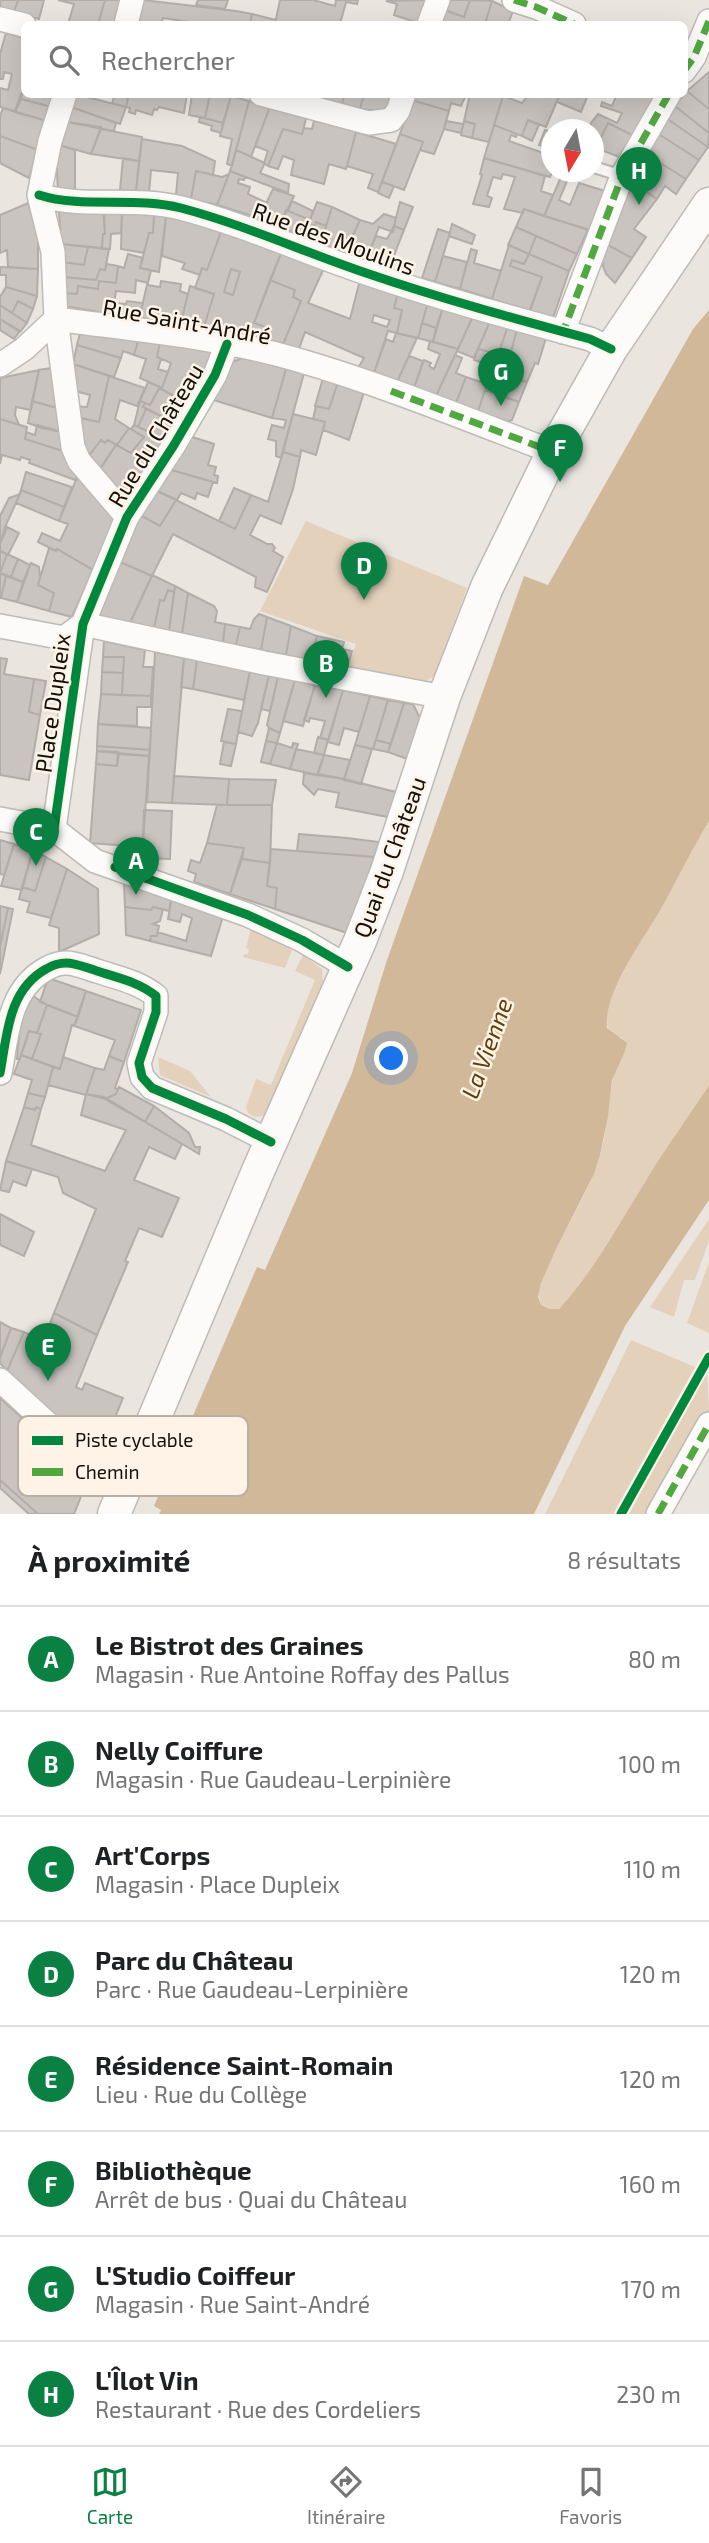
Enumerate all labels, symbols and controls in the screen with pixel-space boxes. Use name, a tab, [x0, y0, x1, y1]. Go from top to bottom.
search box	[21, 21, 688, 98]
icon: search	[45, 41, 83, 79]
text: Rechercher	[101, 44, 235, 75]
north arrow	[541, 119, 604, 182]
pin: H	[616, 147, 662, 205]
street label: Rue des Moulins	[249, 196, 419, 280]
street label: Rue Saint-André	[101, 292, 273, 350]
pin: G	[478, 348, 524, 406]
street label: Rue du Château	[101, 358, 209, 512]
pin: F	[537, 424, 583, 482]
pin: D	[341, 542, 387, 600]
street label: Place Dupleix	[28, 632, 76, 774]
pin: B	[303, 640, 349, 698]
street label: Quai du Château	[347, 773, 431, 941]
pin: C	[13, 808, 59, 866]
pin: A	[113, 837, 159, 895]
water label: La Vienne	[454, 994, 518, 1102]
your location	[374, 1041, 408, 1075]
pin: E	[25, 1323, 71, 1381]
legend	[18, 1416, 248, 1496]
text: Piste cyclable	[75, 1428, 194, 1451]
text: Chemin	[75, 1460, 139, 1483]
text: À proximité	[28, 1542, 190, 1578]
text: 8 résultats	[567, 1546, 681, 1574]
text: Le Bistrot des Graines	[95, 1629, 363, 1660]
text: A	[43, 1645, 59, 1673]
text: 80 m	[628, 1645, 681, 1673]
text: Magasin · Rue Antoine Roffay des Pallus	[95, 1660, 510, 1688]
text: Nelly Coiffure	[95, 1734, 263, 1765]
text: B	[44, 1750, 58, 1778]
text: 100 m	[619, 1750, 681, 1778]
text: Magasin · Rue Gaudeau-Lerpinière	[95, 1765, 451, 1793]
text: Art'Corps	[95, 1839, 210, 1870]
text: C	[44, 1855, 58, 1883]
text: 110 m	[624, 1855, 681, 1883]
text: Magasin · Place Dupleix	[95, 1870, 340, 1898]
text: Parc du Château	[95, 1944, 293, 1975]
text: D	[43, 1960, 59, 1988]
text: 120 m	[620, 1960, 681, 1988]
text: Parc · Rue Gaudeau-Lerpinière	[95, 1975, 409, 2003]
text: Résidence Saint-Romain	[95, 2049, 393, 2080]
text: E	[44, 2065, 58, 2093]
text: 120 m	[620, 2065, 681, 2093]
text: Lieu · Rue du Collège	[95, 2080, 307, 2108]
text: Bibliothèque	[95, 2154, 252, 2185]
text: F	[45, 2170, 57, 2198]
text: 160 m	[620, 2170, 681, 2198]
text: Arrêt de bus · Quai du Château	[95, 2185, 407, 2213]
text: L'Studio Coiffeur	[95, 2259, 295, 2290]
text: G	[44, 2275, 58, 2303]
text: 170 m	[621, 2275, 681, 2303]
text: Magasin · Rue Saint-André	[95, 2290, 370, 2318]
text: L'Îlot Vin	[95, 2364, 199, 2395]
text: H	[43, 2380, 59, 2408]
text: 230 m	[616, 2380, 681, 2408]
text: Restaurant · Rue des Cordeliers	[95, 2395, 421, 2423]
tab: Carte	[87, 2463, 133, 2528]
tab: Itinéraire	[307, 2463, 385, 2528]
tab: Favoris	[559, 2463, 622, 2528]

